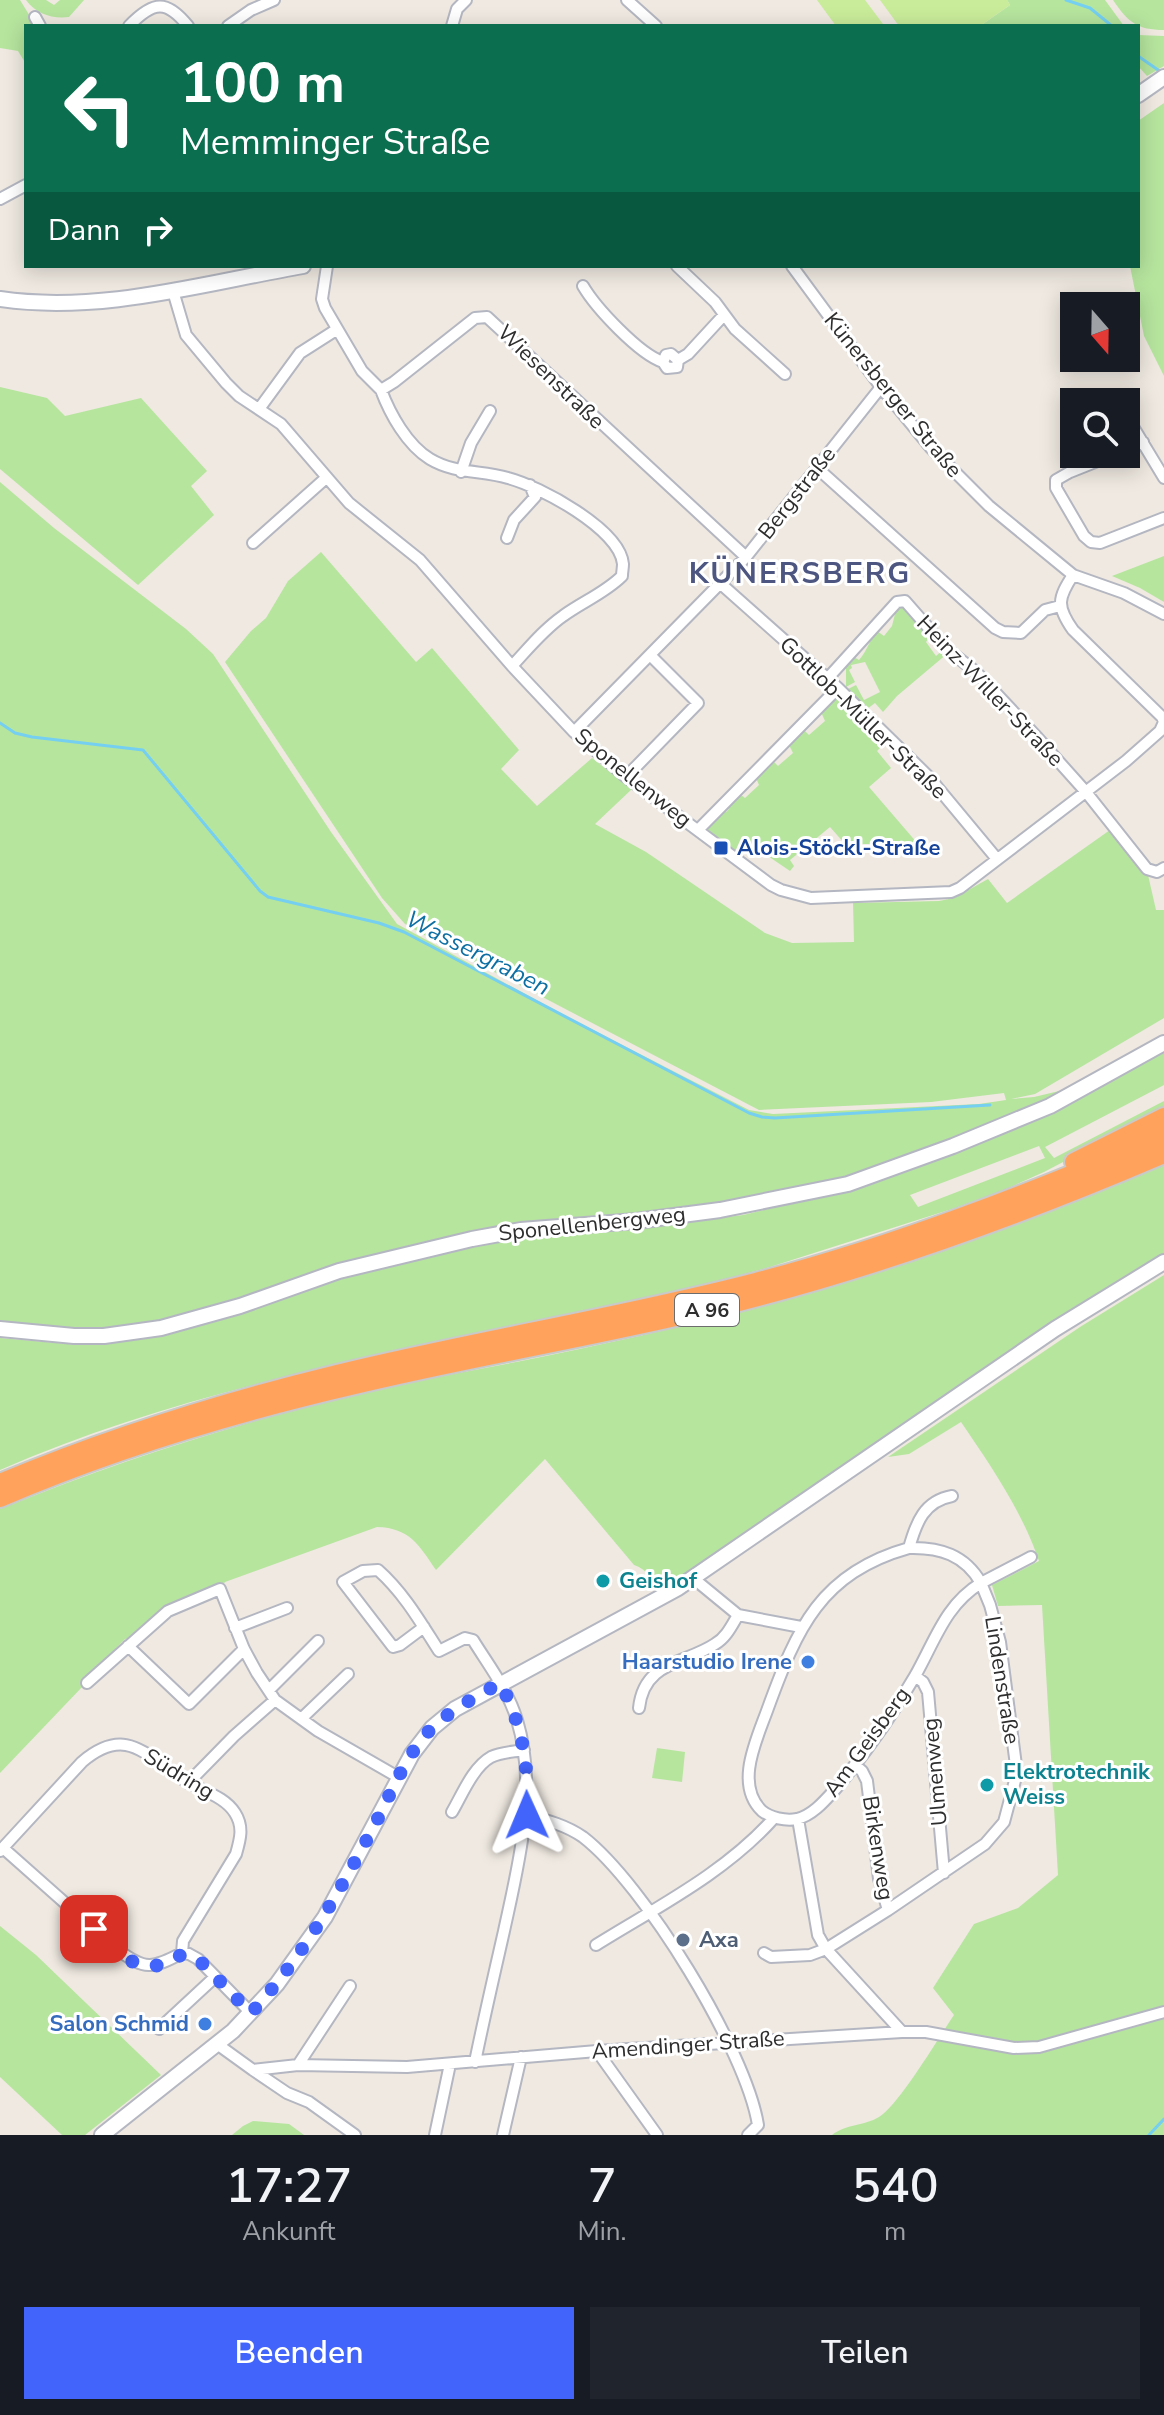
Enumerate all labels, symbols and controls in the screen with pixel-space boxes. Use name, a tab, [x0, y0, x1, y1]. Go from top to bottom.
text: 100 m	[180, 45, 345, 122]
icon: left	[48, 56, 152, 160]
text: Memminger Straße	[180, 118, 491, 167]
icon: right	[136, 208, 180, 252]
text: Dann	[48, 210, 120, 251]
north arrow	[1060, 292, 1140, 372]
map controls	[1060, 292, 1140, 468]
street label: Künersberger Straße	[817, 306, 969, 484]
street label: Wiesenstraße	[491, 318, 611, 436]
button: search	[1060, 388, 1140, 468]
street label: Bergstraße	[751, 440, 843, 546]
district label: KÜNERSBERG	[689, 553, 911, 594]
street label: Heinz-Willer-Straße	[910, 609, 1070, 773]
street label: Gottlob-Müller-Straße	[773, 630, 953, 806]
street label: Sponellenweg	[568, 721, 698, 835]
place label: Alois-Stöckl-Straße	[737, 833, 941, 863]
marker: Alois-Stöckl-Straße	[712, 839, 730, 857]
water label: Wassergraben	[400, 903, 556, 1003]
street label: Sponellenbergweg	[497, 1199, 687, 1249]
road number: A 96	[675, 1294, 739, 1326]
place label: Geishof	[619, 1566, 698, 1596]
marker: Geishof	[594, 1572, 612, 1590]
street label: Lindenstraße	[977, 1614, 1027, 1746]
place label: Haarstudio Irene	[622, 1647, 792, 1677]
marker: Haarstudio Irene	[799, 1653, 817, 1671]
street label: Am Geisberg	[817, 1681, 917, 1803]
street label: Ulmenweg	[915, 1717, 955, 1827]
street label: Südring	[138, 1741, 220, 1807]
place label: Elektrotechnik Weiss	[1003, 1757, 1151, 1812]
position arrow	[485, 1773, 569, 1857]
marker: Elektrotechnik Weiss	[978, 1776, 996, 1794]
street label: Birkenweg	[855, 1793, 901, 1903]
pin	[60, 1895, 128, 1963]
icon: arrive	[72, 1907, 116, 1951]
place label: Axa	[699, 1925, 739, 1955]
marker: Axa	[674, 1931, 692, 1949]
place label: Salon Schmid	[49, 2009, 189, 2039]
marker: Salon Schmid	[196, 2015, 214, 2033]
street label: Amendinger Straße	[590, 2023, 786, 2067]
text: 17:27	[226, 2153, 352, 2219]
text: 7	[588, 2153, 616, 2219]
text: 540	[852, 2153, 938, 2219]
text: Ankunft	[242, 2214, 335, 2249]
text: Min.	[578, 2214, 627, 2249]
text: m	[884, 2214, 906, 2249]
button: Beenden	[24, 2307, 574, 2399]
button: Teilen	[590, 2307, 1140, 2399]

